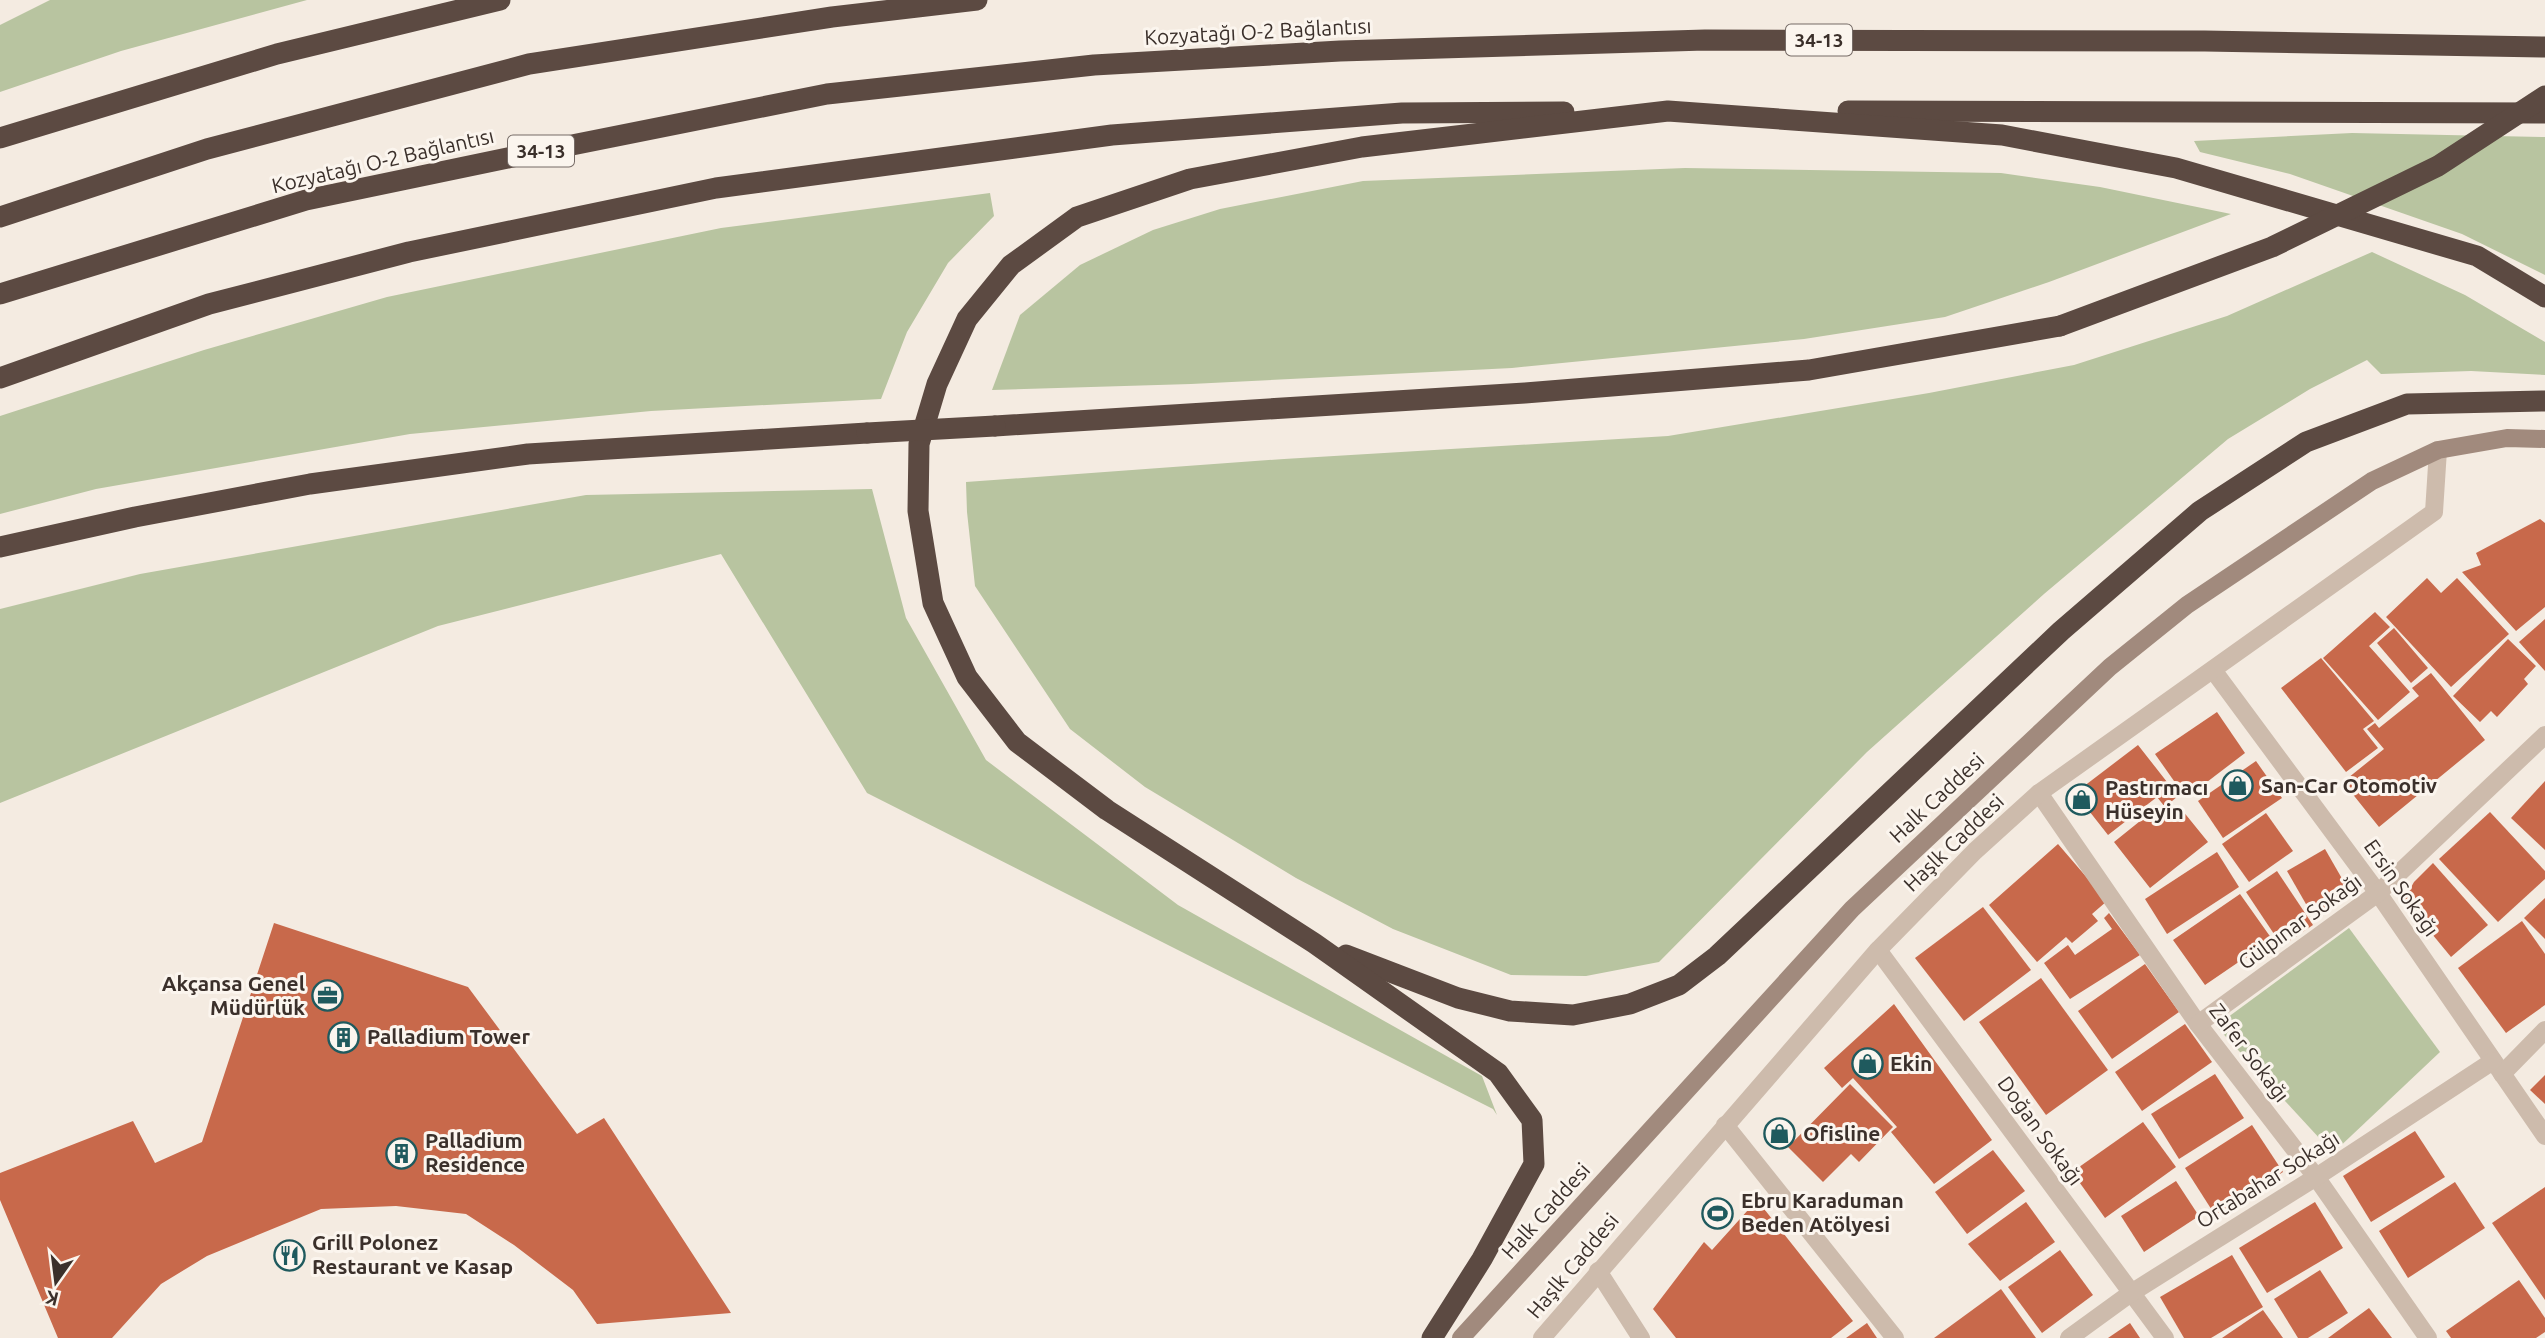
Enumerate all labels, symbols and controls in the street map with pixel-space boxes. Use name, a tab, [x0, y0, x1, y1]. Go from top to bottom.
street label: Kozyatağı O-2 Bağlantısı	[1144, 13, 1372, 49]
road number: 34-13	[1786, 24, 1852, 56]
street label: Kozyatağı O-2 Bağlantısı	[269, 123, 496, 197]
road number: 34-13	[508, 136, 574, 167]
street label: Halk Caddesi	[1884, 747, 1989, 847]
shop icon: San-Car Otomotiv	[2221, 769, 2255, 803]
place label: San-Car Otomotiv	[2261, 773, 2437, 797]
place label: Pastırmacı Hüseyin	[2105, 775, 2208, 823]
shop icon: Pastırmacı Hüseyin	[2065, 783, 2099, 817]
street label: Haşlk Caddesi	[1898, 789, 2008, 896]
street label: Ersin Sokağı	[2360, 834, 2444, 940]
street label: Gülpınar Sokağı	[2233, 869, 2366, 974]
place label: Akçansa Genel Müdürlük	[162, 971, 305, 1019]
office icon: Akçansa Genel Müdürlük	[311, 979, 345, 1013]
street label: Zafer Sokağı	[2205, 998, 2295, 1106]
building icon: Palladium Tower	[327, 1020, 361, 1054]
place label: Palladium Tower	[367, 1024, 530, 1048]
shop icon: Ekin	[1850, 1047, 1884, 1081]
place label: Ekin	[1890, 1051, 1932, 1075]
street label: Doğan Sokağı	[1993, 1071, 2088, 1189]
shop icon: Ofisline	[1763, 1117, 1797, 1151]
place label: Ofisline	[1803, 1121, 1880, 1145]
street label: Ortabahar Sokağı	[2192, 1126, 2343, 1233]
place label: Palladium Residence	[425, 1128, 525, 1176]
building icon: Palladium Residence	[385, 1136, 419, 1170]
street label: Halk Caddesi	[1496, 1158, 1594, 1263]
place label: Ebru Karaduman Beden Atölyesi	[1741, 1188, 1904, 1236]
sports icon: Ebru Karaduman Beden Atölyesi	[1701, 1196, 1735, 1230]
street label: Haşlk Caddesi	[1521, 1208, 1623, 1323]
place label: Grill Polonez Restaurant ve Kasap	[312, 1230, 513, 1278]
restaurant icon: Grill Polonez Restaurant ve Kasap	[272, 1238, 306, 1272]
north arrow	[21, 1247, 91, 1317]
text: K	[43, 1286, 61, 1311]

